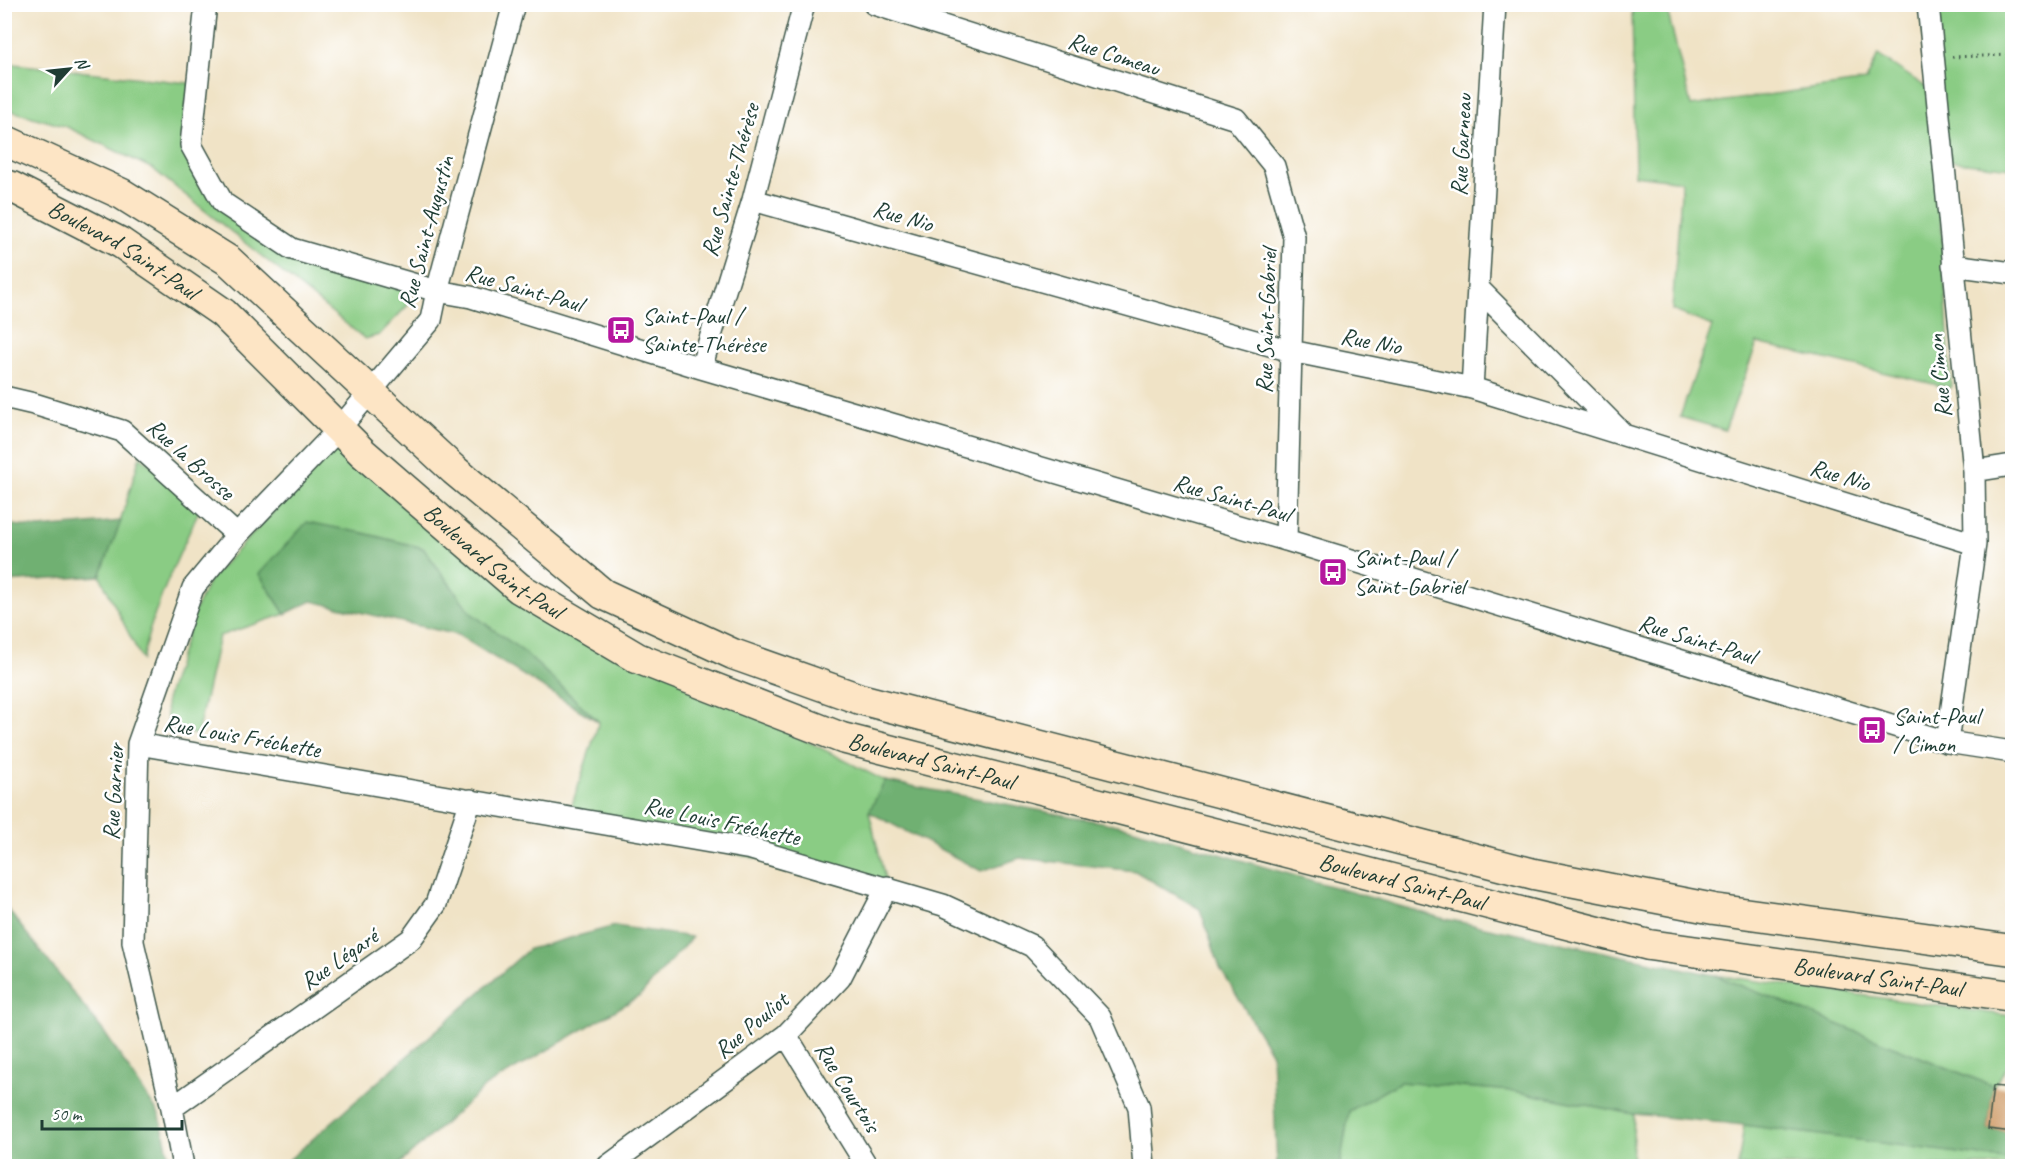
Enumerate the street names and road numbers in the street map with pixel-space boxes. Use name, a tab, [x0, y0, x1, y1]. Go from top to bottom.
street label: Rue Comeau	[1064, 25, 1166, 84]
street label: Rue Garneau	[1443, 91, 1479, 197]
street label: Rue Sainte-Thérèse	[694, 98, 767, 260]
street label: Rue Saint-Augustin	[391, 151, 461, 312]
street label: Boulevard Saint-Paul	[43, 193, 207, 309]
street label: Rue Nio	[869, 193, 938, 239]
street label: Rue Saint-Gabriel	[1248, 244, 1284, 394]
street label: Rue Saint-Paul	[462, 257, 590, 320]
street label: Rue Nio	[1338, 320, 1405, 362]
street label: Rue Cimon	[1920, 333, 1958, 419]
street label: Rue la Brosse	[141, 412, 243, 508]
street label: Rue Nio	[1806, 452, 1875, 499]
street label: Rue Saint-Paul	[1170, 467, 1298, 530]
street label: Boulevard Saint-Paul	[417, 497, 572, 628]
street label: Rue Saint-Paul	[1635, 607, 1763, 672]
street label: Rue Louis Fréchette	[161, 707, 325, 765]
street label: Boulevard Saint-Paul	[845, 725, 1021, 797]
street label: Rue Garnier	[95, 741, 131, 841]
street label: Rue Louis Fréchette	[641, 790, 805, 853]
street label: Boulevard Saint-Paul	[1316, 846, 1492, 918]
street label: Rue Légaré	[294, 919, 387, 997]
street label: Boulevard Saint-Paul	[1791, 950, 1968, 1004]
street label: Rue Pouliot	[708, 984, 796, 1065]
street label: Rue Courtois	[808, 1036, 889, 1139]

